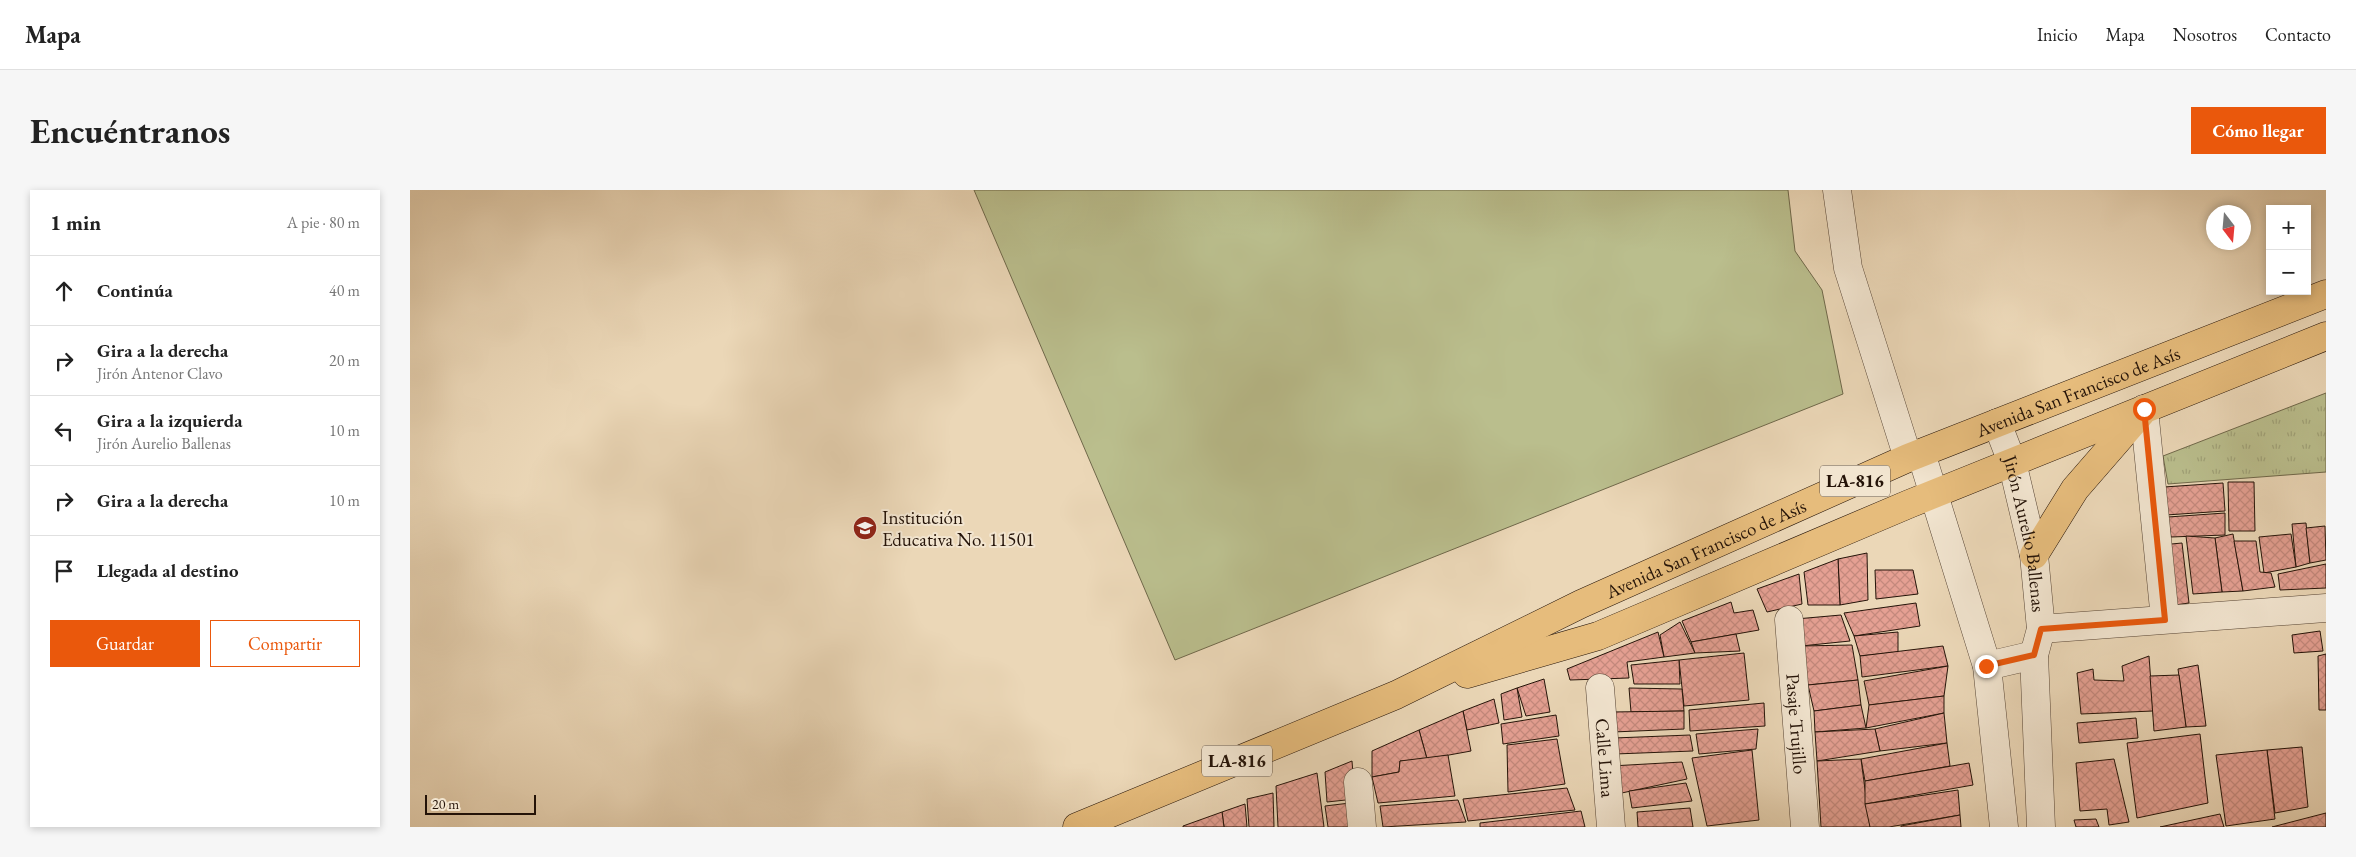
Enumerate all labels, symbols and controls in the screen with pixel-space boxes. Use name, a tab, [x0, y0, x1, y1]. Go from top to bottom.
text: Mapa	[25, 19, 81, 50]
text: Inicio	[2037, 23, 2078, 46]
text: Mapa	[2106, 23, 2145, 46]
text: Nosotros	[2173, 23, 2237, 46]
text: Contacto	[2265, 23, 2331, 46]
button: Cómo llegar	[2191, 107, 2326, 154]
text: Encuéntranos	[30, 108, 230, 153]
north arrow	[2206, 205, 2251, 250]
map controls	[2266, 205, 2311, 295]
button: +	[2266, 205, 2311, 250]
text: 1 min	[50, 209, 101, 236]
text: A pie · 80 m	[287, 212, 360, 233]
button: −	[2266, 250, 2311, 295]
icon: ahead	[50, 277, 78, 305]
text: Continúa	[97, 278, 173, 303]
text: 40 m	[329, 280, 360, 301]
text: Gira a la derecha	[97, 338, 228, 363]
street label: Avenida San Francisco de Asís	[1972, 341, 2184, 443]
icon: right	[50, 347, 78, 375]
text: 20 m	[329, 350, 360, 371]
text: Jirón Antenor Clavo	[97, 363, 223, 384]
route start	[2133, 398, 2156, 421]
text: Gira a la izquierda	[97, 408, 243, 433]
icon: left	[50, 417, 78, 445]
text: 10 m	[329, 420, 360, 441]
text: Jirón Aurelio Ballenas	[97, 433, 231, 454]
street label: Jirón Aurelio Ballenas	[1997, 450, 2051, 613]
road number: LA-816	[1820, 466, 1890, 496]
icon: right	[50, 487, 78, 515]
text: Gira a la derecha	[97, 488, 228, 513]
text: 10 m	[329, 490, 360, 511]
street label: Avenida San Francisco de Asís	[1601, 493, 1810, 605]
place label: Institución Educativa No. 11501	[882, 505, 1035, 552]
school or university icon: Institución Educativa No. 11501	[852, 515, 878, 541]
icon: arrive	[50, 557, 78, 585]
text: Llegada al destino	[97, 558, 239, 583]
button: Guardar	[50, 620, 200, 667]
button: Compartir	[210, 620, 360, 667]
route end	[1975, 655, 1998, 678]
street label: Pasaje Trujillo	[1780, 672, 1813, 775]
street label: Calle Lima	[1589, 717, 1621, 799]
road number: LA-816	[1202, 746, 1272, 776]
scale bar	[425, 792, 536, 815]
text: 20 m	[432, 795, 459, 813]

